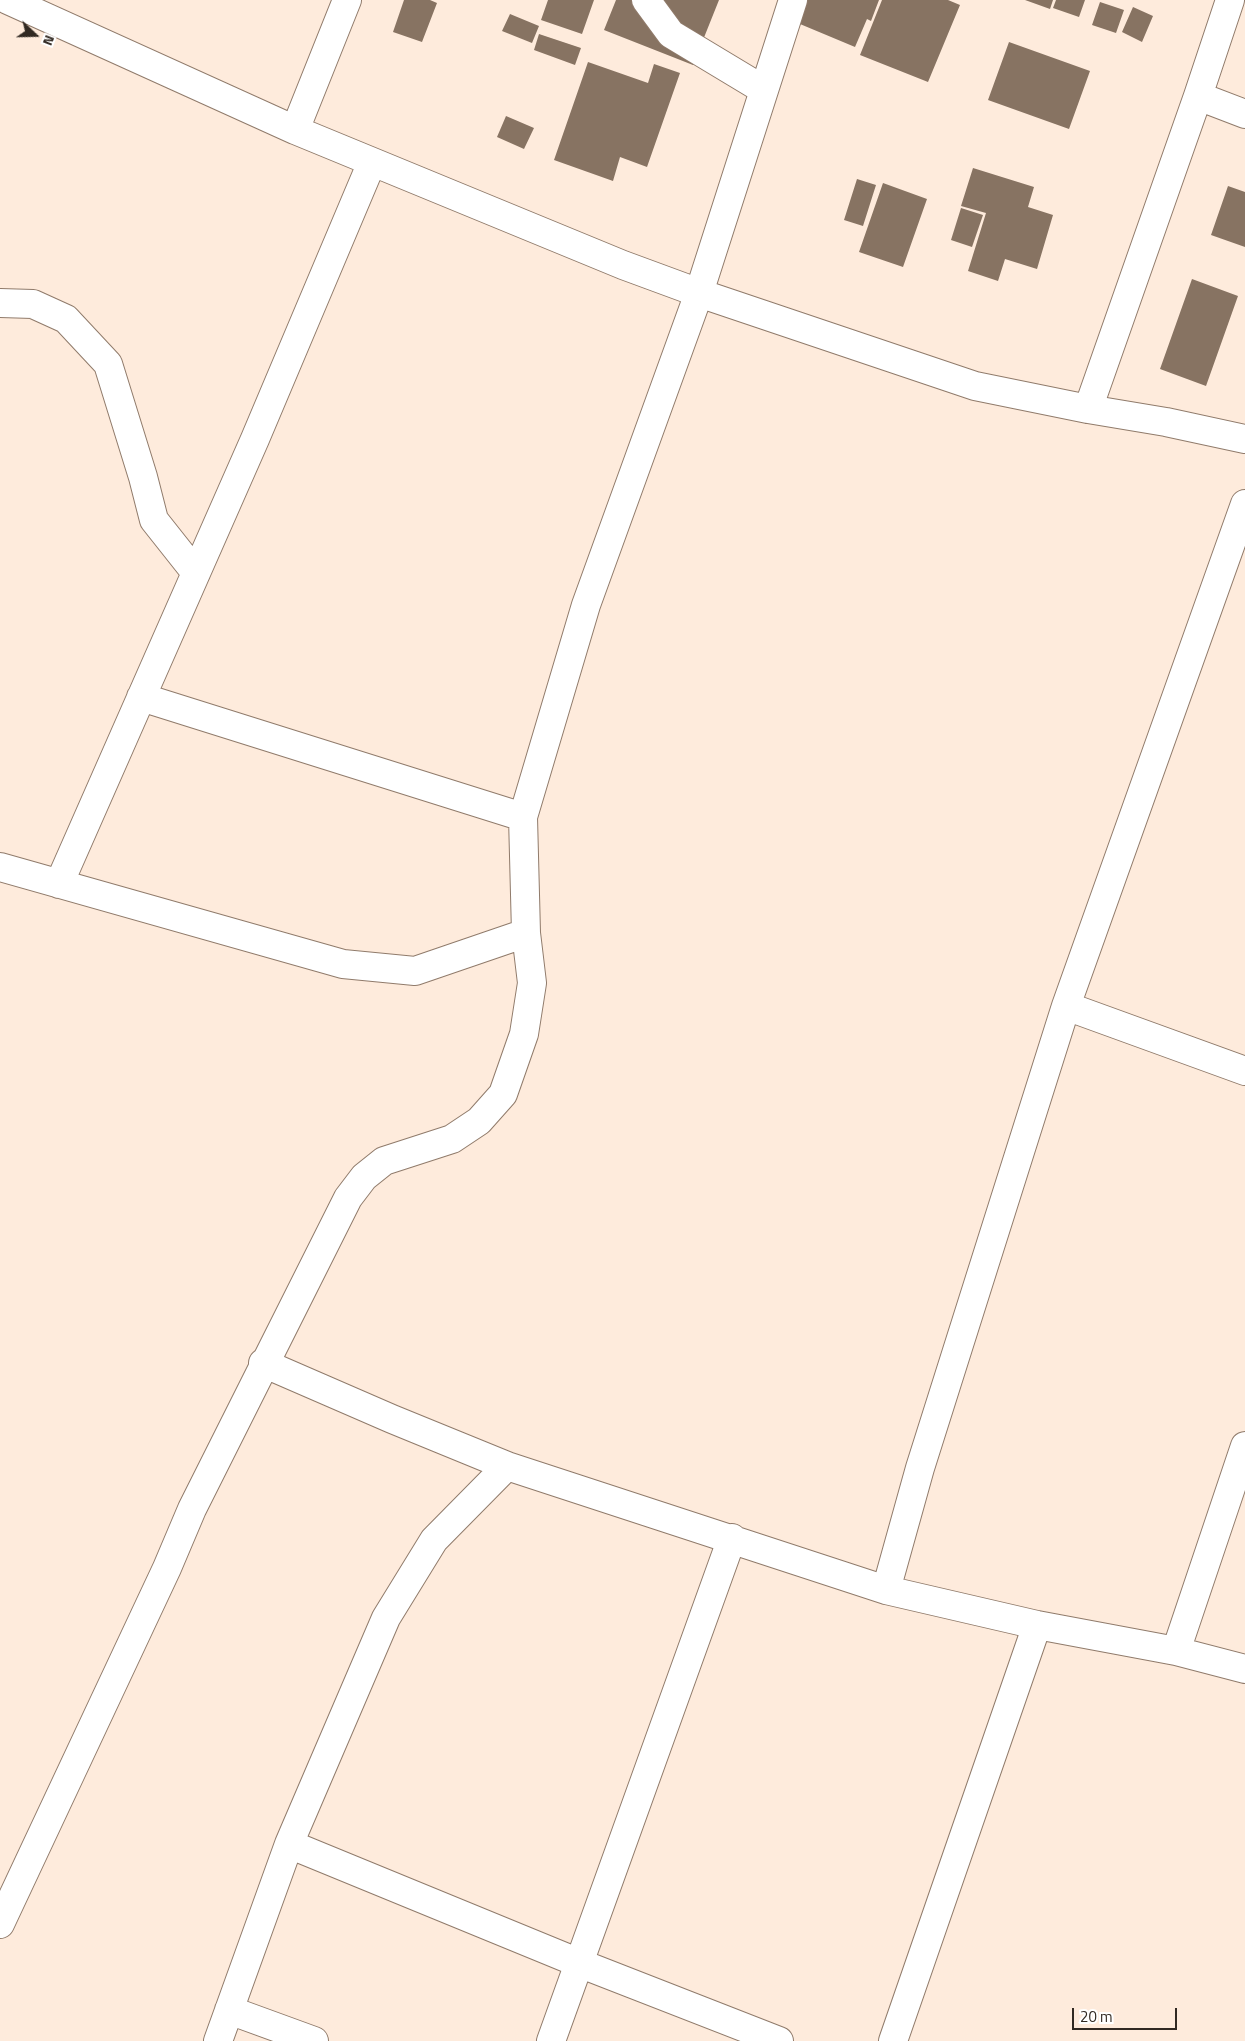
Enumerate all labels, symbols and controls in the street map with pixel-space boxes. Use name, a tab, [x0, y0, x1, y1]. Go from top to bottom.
north arrow	[10, 10, 60, 60]
text: N	[38, 32, 61, 49]
scale bar	[1075, 1998, 1180, 2030]
text: 20 m	[1080, 2005, 1113, 2028]

